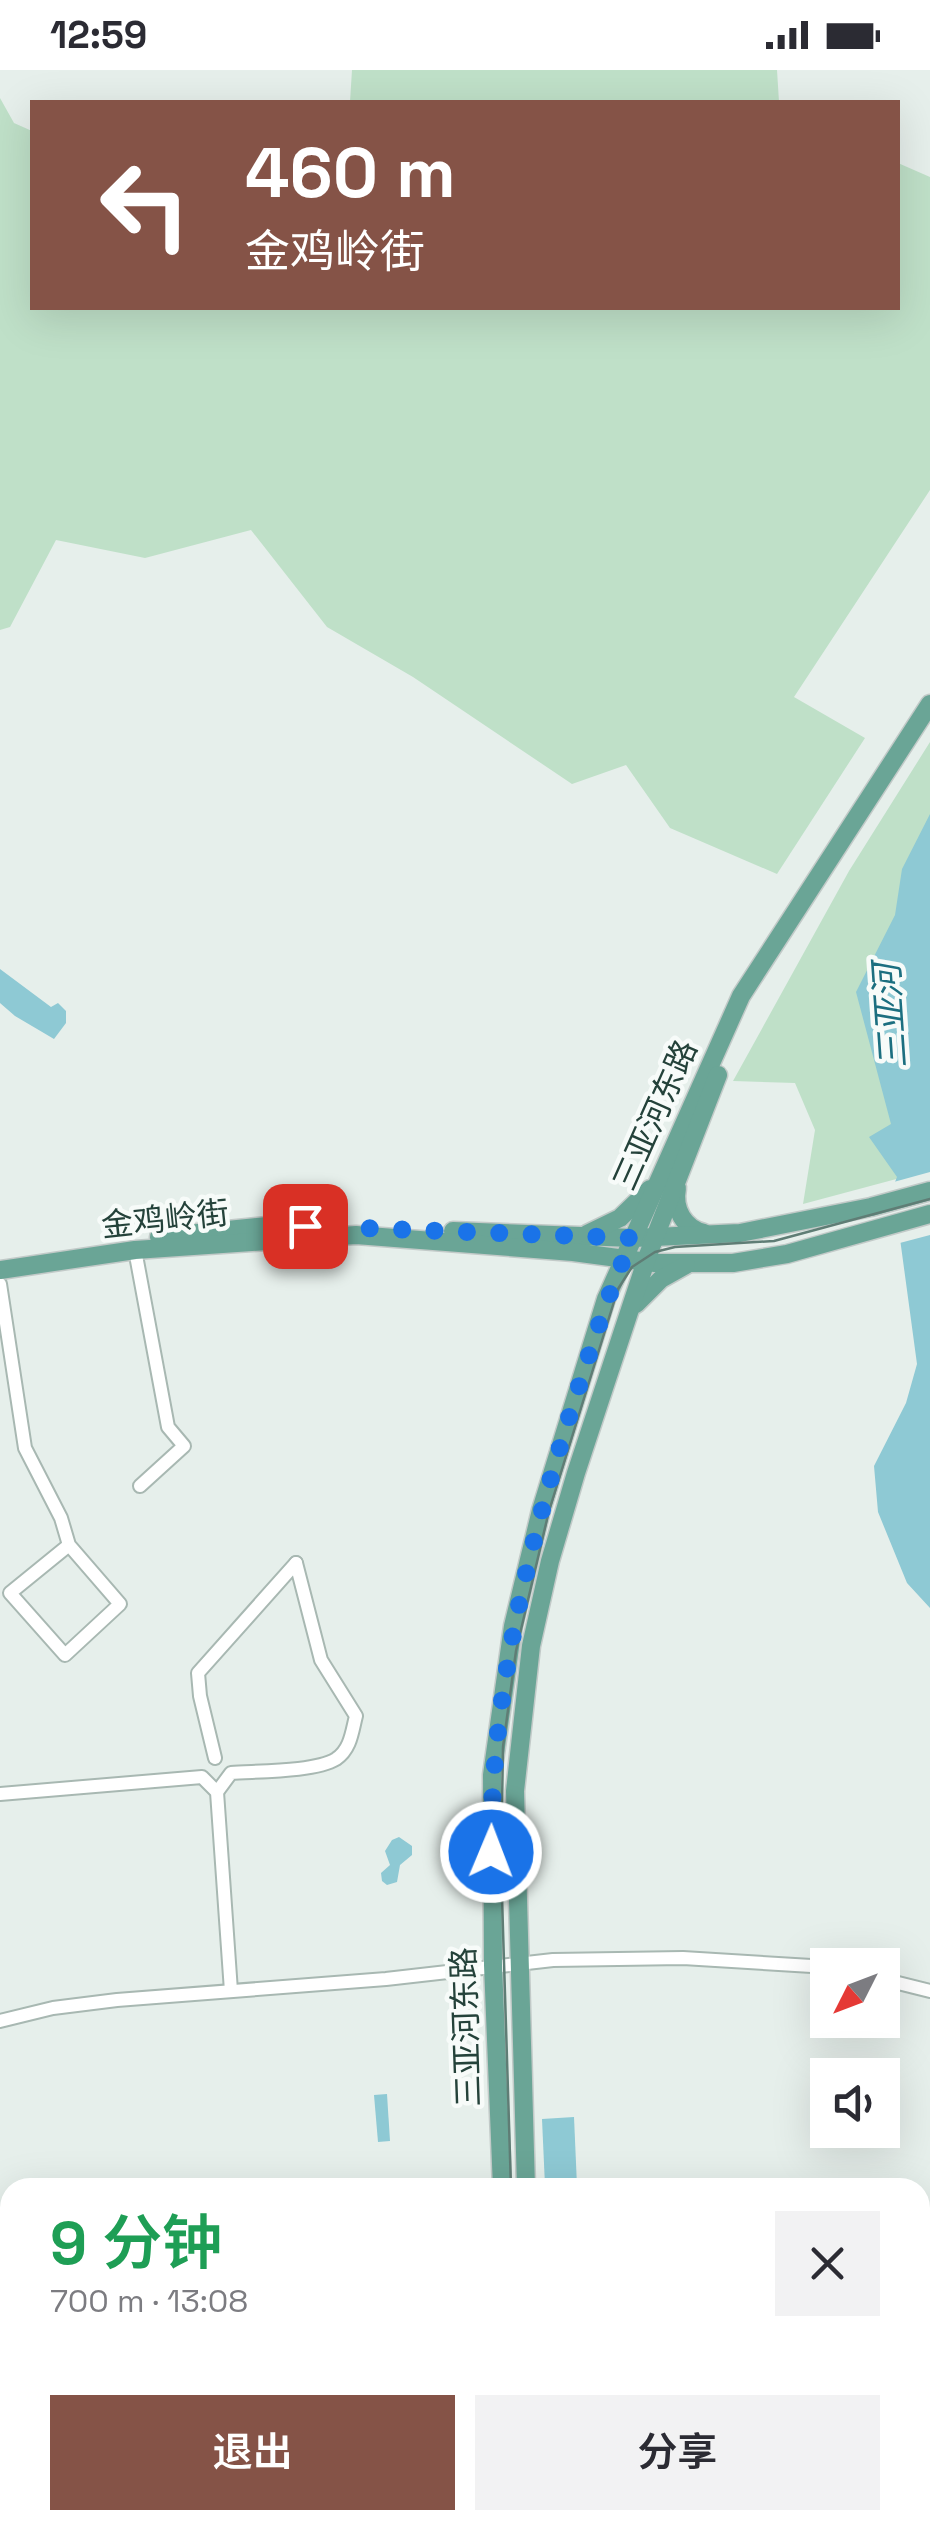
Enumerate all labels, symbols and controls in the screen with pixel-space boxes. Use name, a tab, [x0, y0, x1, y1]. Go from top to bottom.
text: 12:59	[50, 11, 147, 59]
text: 460 m	[245, 128, 456, 217]
icon: left	[80, 140, 210, 270]
text: 金鸡岭街	[245, 223, 425, 280]
water label: 三亚河	[864, 956, 916, 1070]
street label: 三亚河东路	[604, 1034, 706, 1196]
pin	[263, 1184, 348, 1269]
street label: 金鸡岭街	[99, 1192, 231, 1246]
icon: arrive	[278, 1199, 333, 1254]
position arrow	[439, 1800, 543, 1904]
street label: 三亚河东路	[443, 1946, 489, 2108]
north arrow	[810, 1948, 900, 2038]
map controls	[810, 1948, 900, 2148]
button: sound	[810, 2058, 900, 2148]
text: 9 分钟	[50, 2205, 222, 2282]
button: close	[775, 2211, 880, 2316]
text: 700 m · 13:08	[50, 2281, 248, 2321]
button: 退出	[50, 2395, 455, 2510]
button: 分享	[475, 2395, 880, 2510]

